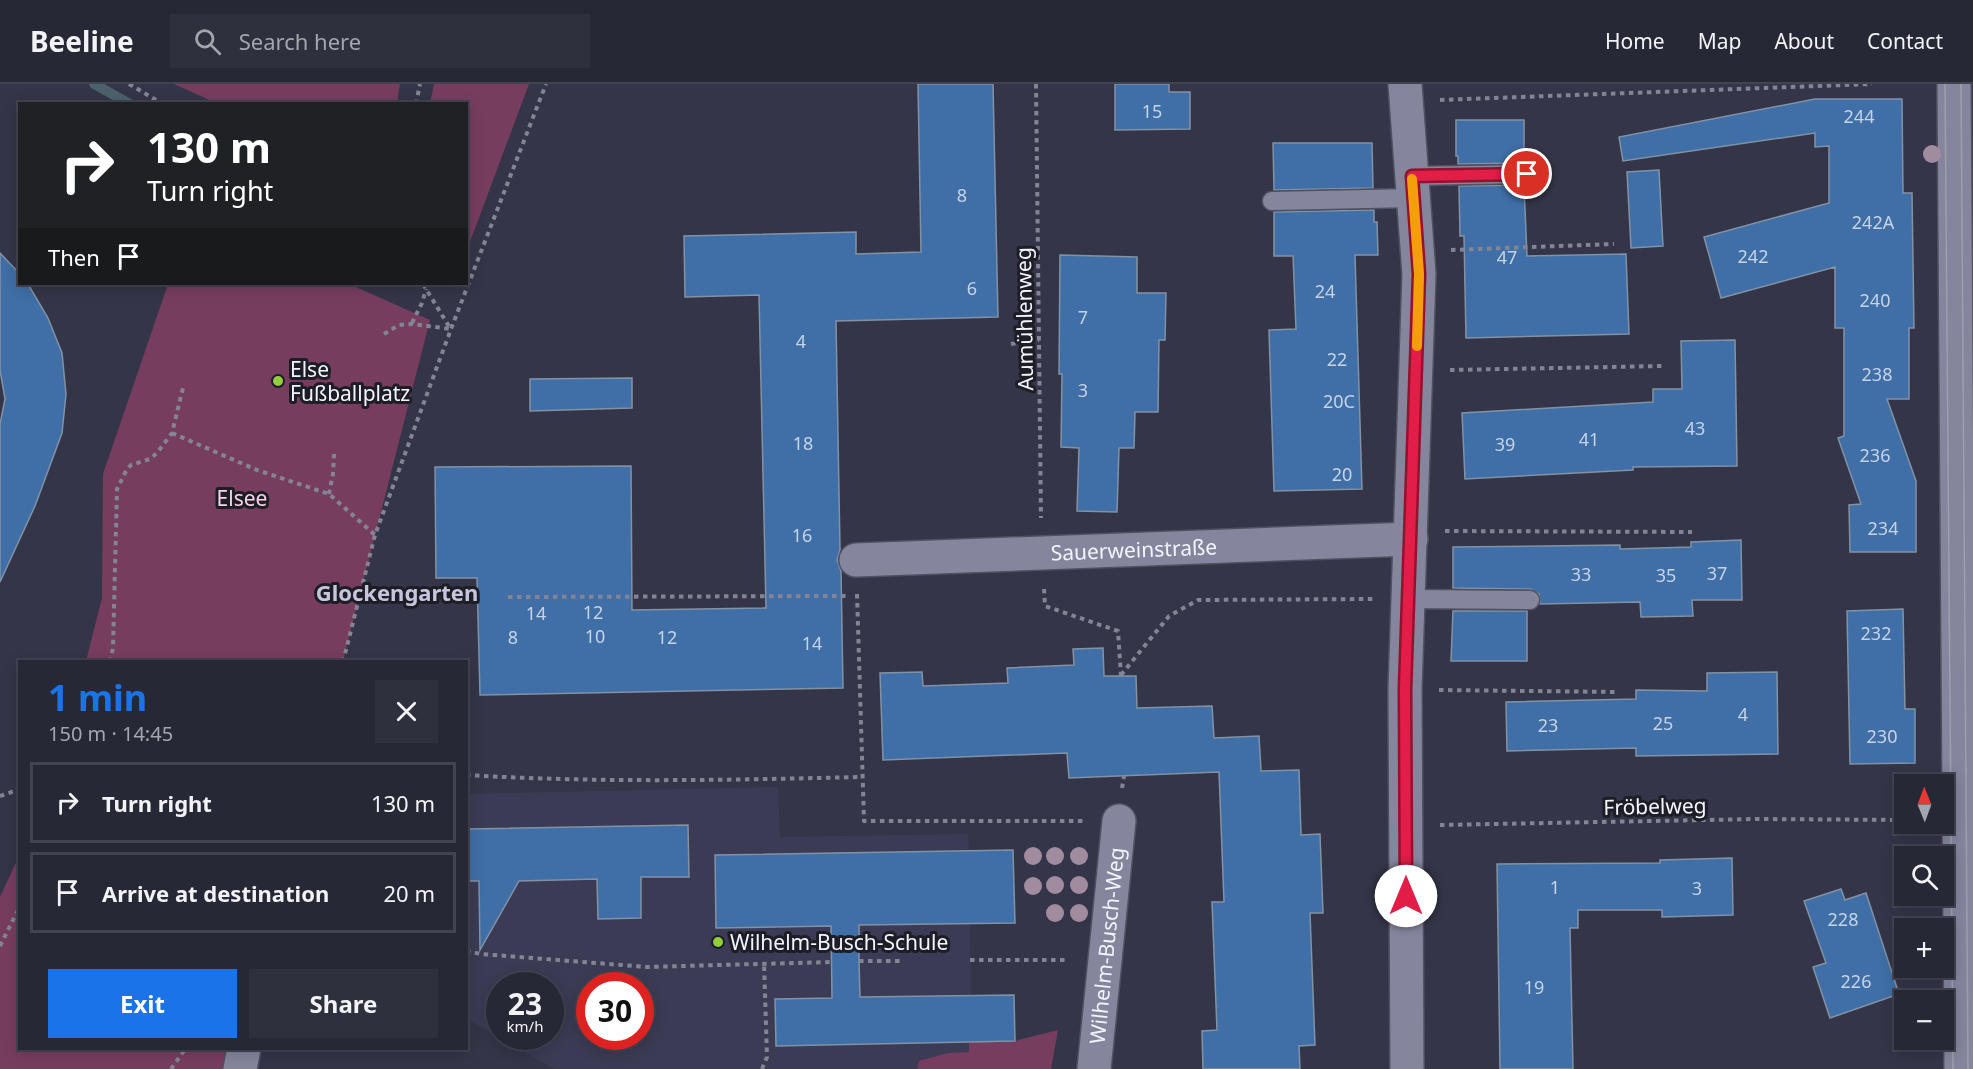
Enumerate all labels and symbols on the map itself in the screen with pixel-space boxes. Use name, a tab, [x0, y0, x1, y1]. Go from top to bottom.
house number: 15	[1142, 99, 1162, 123]
house number: 244	[1844, 104, 1874, 128]
pin	[1501, 148, 1552, 199]
house number: 8	[957, 183, 967, 207]
house number: 242A	[1852, 210, 1895, 234]
house number: 242	[1738, 244, 1768, 268]
house number: 47	[1497, 245, 1517, 269]
street label: Aumühlenweg	[1009, 247, 1039, 391]
house number: 6	[967, 276, 977, 300]
house number: 24	[1315, 279, 1335, 303]
house number: 240	[1860, 288, 1890, 312]
house number: 7	[1078, 305, 1088, 329]
house number: 4	[796, 329, 806, 353]
house number: 22	[1327, 347, 1347, 371]
place label: Else Fußballplatz	[290, 355, 410, 407]
house number: 238	[1862, 362, 1892, 386]
marker: Else Fußballplatz	[271, 374, 285, 388]
house number: 3	[1078, 378, 1088, 402]
house number: 20C	[1323, 389, 1355, 413]
house number: 43	[1685, 416, 1705, 440]
house number: 41	[1579, 427, 1599, 451]
house number: 18	[793, 431, 813, 455]
house number: 39	[1495, 432, 1515, 456]
house number: 236	[1860, 443, 1890, 467]
house number: 20	[1332, 462, 1352, 486]
park label: Elsee	[217, 484, 267, 512]
house number: 234	[1868, 516, 1898, 540]
house number: 16	[792, 523, 812, 547]
street label: Sauerweinstraße	[1050, 532, 1217, 567]
house number: 37	[1707, 561, 1727, 585]
house number: 33	[1571, 562, 1591, 586]
house number: 35	[1656, 563, 1676, 587]
district label: Glockengarten	[316, 577, 478, 607]
house number: 12	[583, 600, 603, 624]
house number: 14	[526, 601, 546, 625]
house number: 232	[1861, 621, 1891, 645]
house number: 10	[585, 624, 605, 648]
house number: 8	[508, 625, 518, 649]
house number: 12	[657, 625, 677, 649]
house number: 14	[802, 631, 822, 655]
house number: 4	[1738, 702, 1748, 726]
house number: 25	[1653, 711, 1673, 735]
house number: 23	[1538, 713, 1558, 737]
house number: 230	[1867, 724, 1897, 748]
north arrow	[1894, 774, 1954, 834]
street label: Fröbelweg	[1603, 791, 1707, 821]
street label: Wilhelm-Busch-Weg	[1083, 846, 1130, 1045]
position arrow	[1374, 864, 1438, 928]
house number: 1	[1550, 875, 1560, 899]
house number: 3	[1692, 876, 1702, 900]
house number: 228	[1828, 907, 1858, 931]
place label: Wilhelm-Busch-Schule	[730, 928, 948, 956]
marker: Wilhelm-Busch-Schule	[711, 935, 725, 949]
house number: 226	[1841, 969, 1871, 993]
speed limit sign: 30	[576, 972, 654, 1050]
house number: 19	[1524, 975, 1544, 999]

